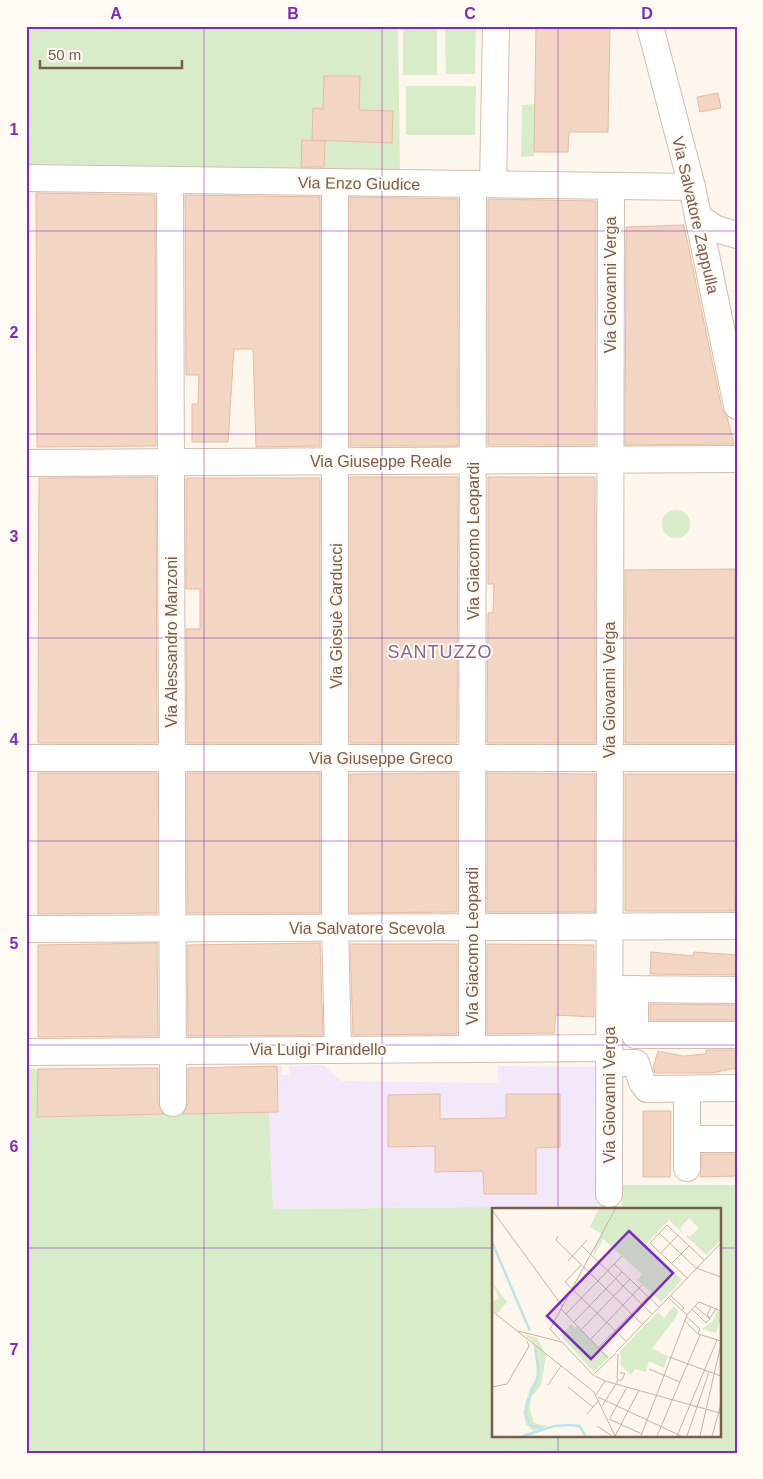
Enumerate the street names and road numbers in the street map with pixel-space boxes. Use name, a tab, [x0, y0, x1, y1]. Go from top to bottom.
street label: Via Salvatore Zappulla	[669, 135, 722, 295]
street label: Via Enzo Giudice	[298, 174, 420, 193]
street label: Via Giovanni Verga	[602, 217, 619, 353]
street label: Via Giuseppe Reale	[310, 453, 452, 470]
street label: Via Giacomo Leopardi	[465, 462, 482, 620]
street label: Via Giosuè Carducci	[328, 543, 345, 689]
street label: Via Alessandro Manzoni	[163, 556, 180, 728]
street label: Via Giovanni Verga	[601, 622, 618, 758]
street label: Via Giuseppe Greco	[309, 750, 453, 767]
street label: Via Giacomo Leopardi	[464, 867, 481, 1025]
street label: Via Salvatore Scevola	[289, 920, 445, 937]
street label: Via Giovanni Verga	[601, 1027, 618, 1163]
street label: Via Luigi Pirandello	[250, 1041, 386, 1058]

